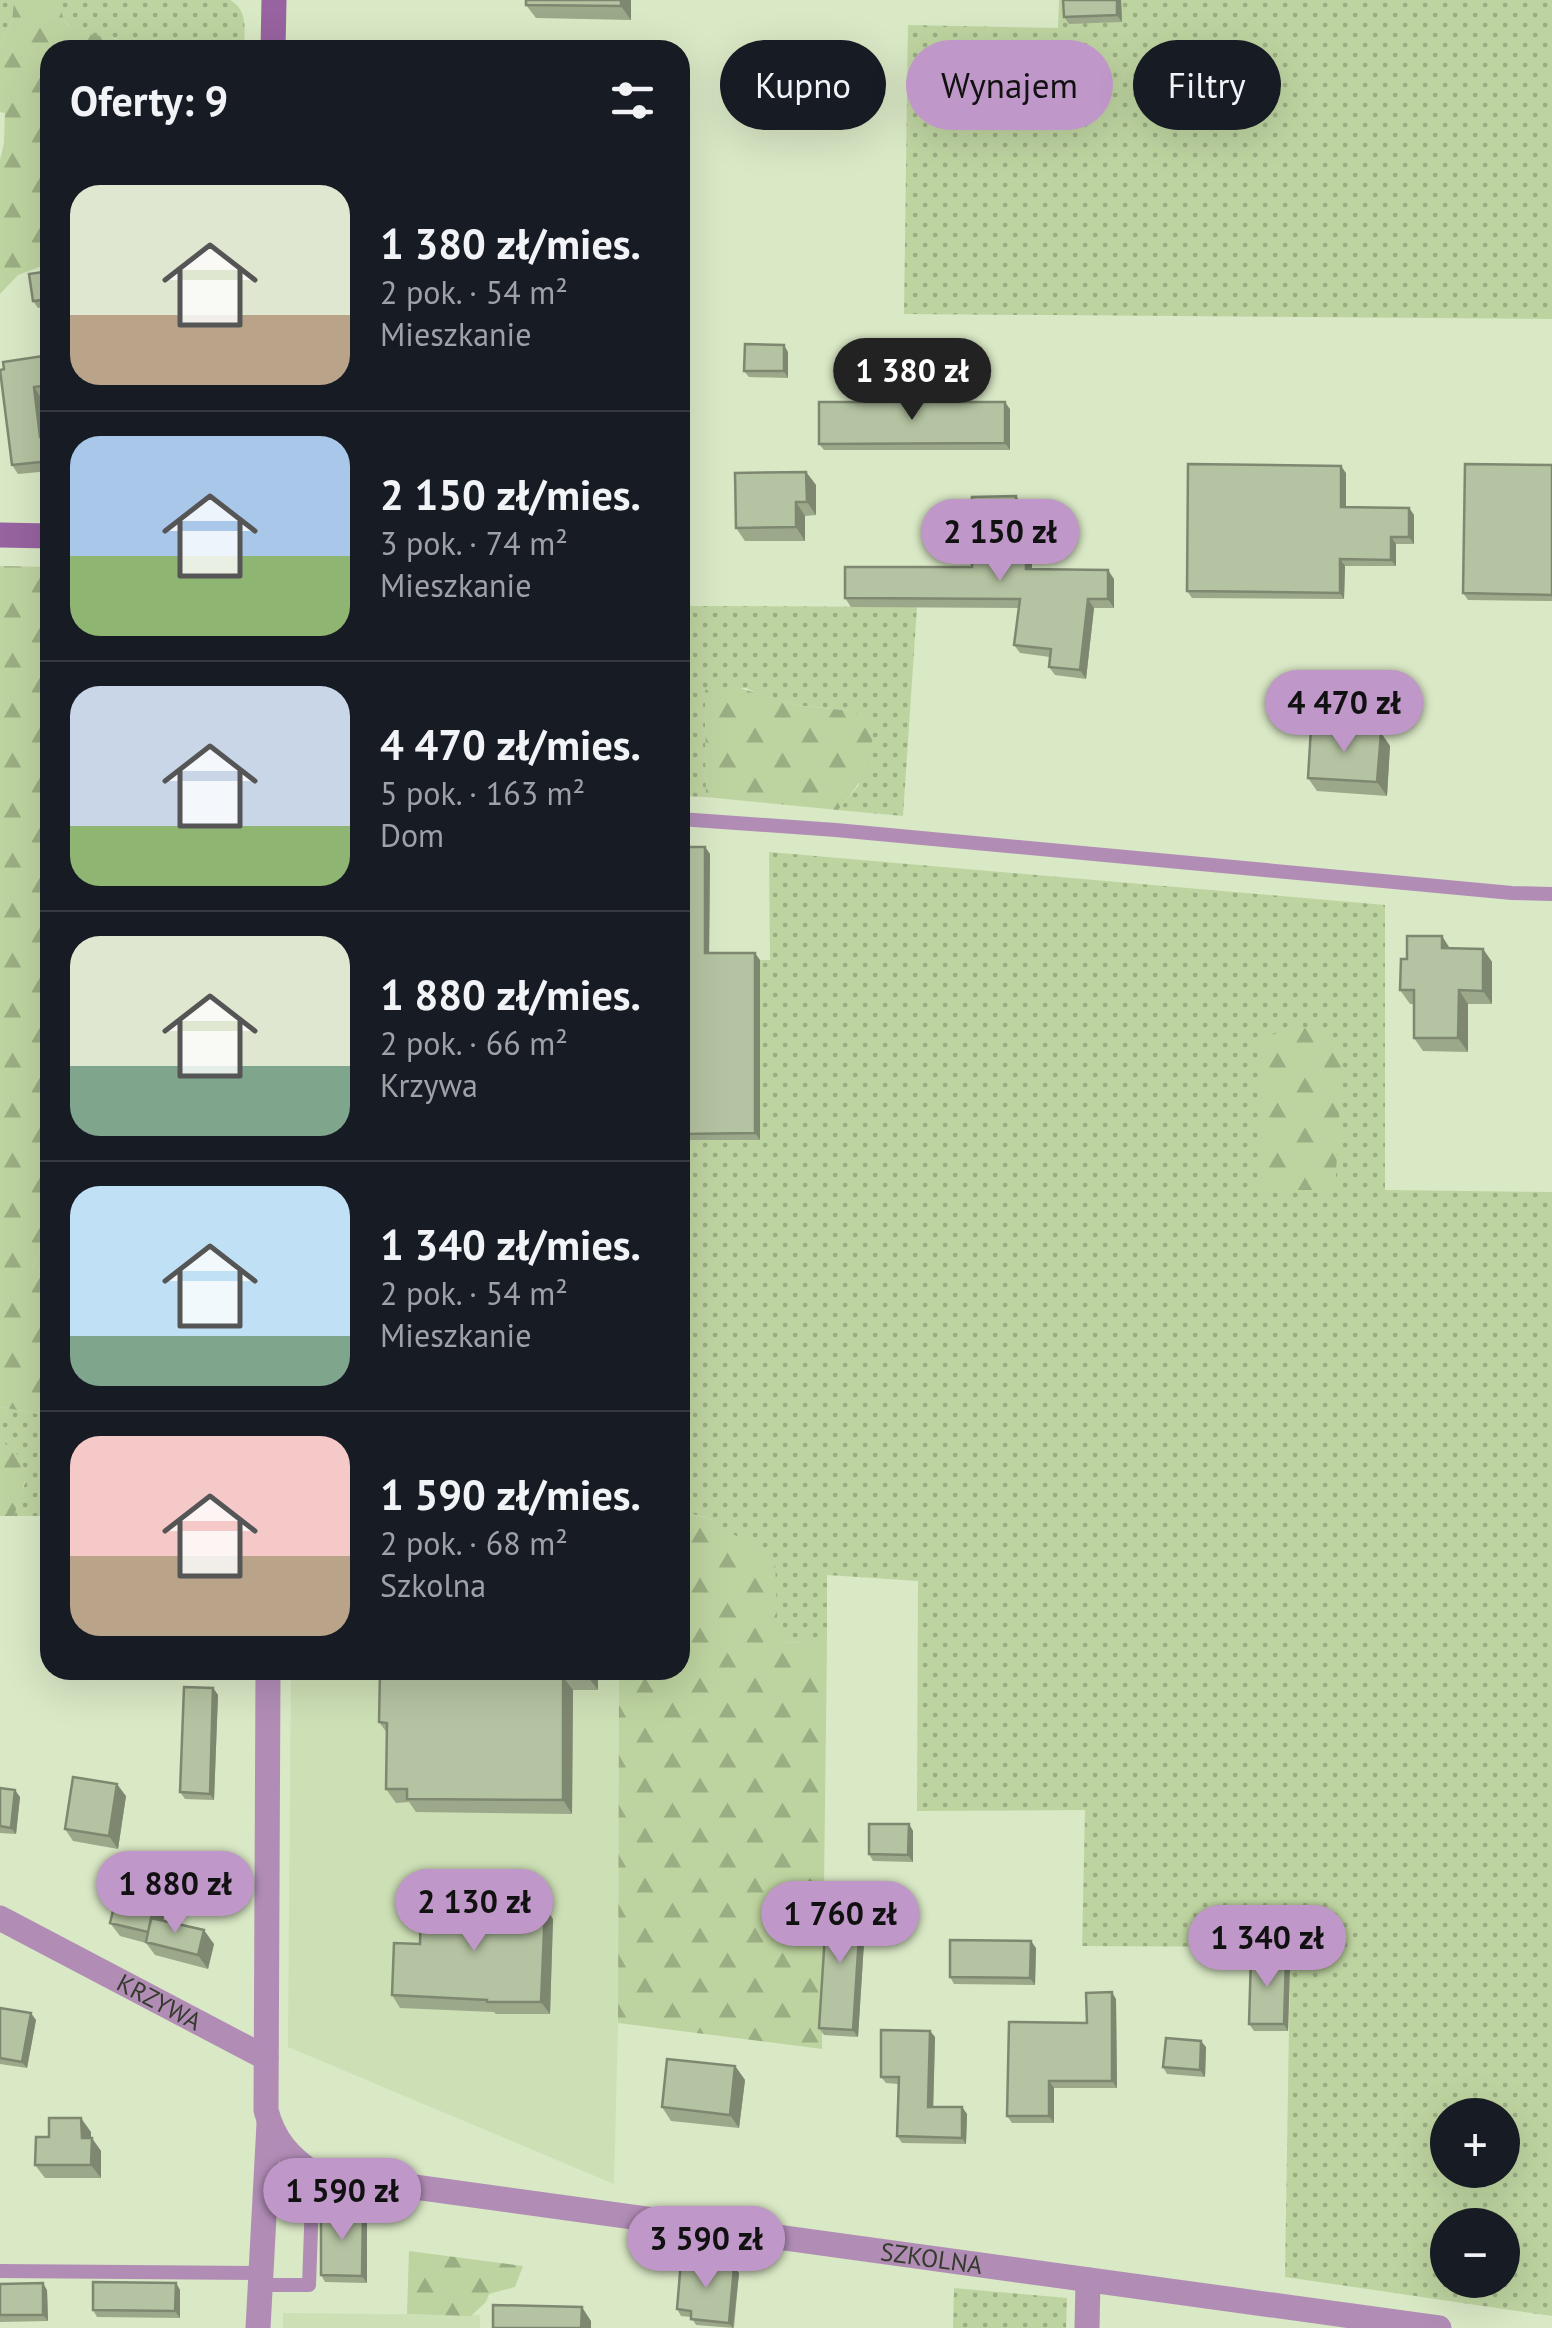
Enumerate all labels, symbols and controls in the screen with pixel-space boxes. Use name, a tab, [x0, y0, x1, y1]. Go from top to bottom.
chip: Kupno	[720, 40, 886, 130]
chip: Wynajem	[906, 40, 1113, 130]
chip: Filtry	[1133, 40, 1281, 130]
text: Oferty: 9	[70, 73, 228, 128]
icon: filters	[605, 73, 660, 128]
text: 1 380 zł/mies.	[380, 216, 641, 271]
icon: home	[150, 225, 270, 345]
text: 2 pok. · 54 m²	[380, 271, 568, 313]
text: Mieszkanie	[380, 313, 531, 355]
pin: 1 380 zł	[809, 338, 1015, 423]
text: 1 380 zł	[855, 349, 969, 391]
text: 2 150 zł/mies.	[380, 467, 641, 522]
icon: home	[150, 476, 270, 596]
pin: 2 150 zł	[897, 499, 1103, 584]
text: 2 150 zł	[943, 510, 1057, 552]
text: 3 pok. · 74 m²	[380, 522, 568, 564]
text: Mieszkanie	[380, 564, 531, 606]
pin: 4 470 zł	[1241, 670, 1447, 755]
text: 4 470 zł	[1287, 681, 1401, 723]
text: 4 470 zł/mies.	[380, 717, 641, 772]
icon: home	[150, 726, 270, 846]
text: 5 pok. · 163 m²	[380, 772, 585, 814]
text: Dom	[380, 814, 444, 856]
text: 1 880 zł/mies.	[380, 967, 641, 1022]
icon: home	[150, 976, 270, 1096]
text: 2 pok. · 66 m²	[380, 1022, 568, 1064]
text: Krzywa	[380, 1064, 478, 1106]
text: 1 340 zł/mies.	[380, 1217, 641, 1272]
icon: home	[150, 1226, 270, 1346]
text: 2 pok. · 54 m²	[380, 1272, 568, 1314]
text: Mieszkanie	[380, 1314, 531, 1356]
text: 1 590 zł/mies.	[380, 1467, 641, 1522]
icon: home	[150, 1476, 270, 1596]
text: 2 pok. · 68 m²	[380, 1522, 568, 1564]
text: Szkolna	[380, 1564, 486, 1606]
pin: 1 880 zł	[72, 1851, 278, 1936]
text: 1 880 zł	[118, 1862, 232, 1904]
pin: 2 130 zł	[371, 1869, 577, 1954]
text: 2 130 zł	[417, 1880, 531, 1922]
pin: 1 760 zł	[737, 1881, 943, 1966]
text: 1 760 zł	[783, 1892, 897, 1934]
pin: 1 340 zł	[1164, 1905, 1370, 1990]
text: 1 340 zł	[1210, 1916, 1324, 1958]
street label: KRZYWA	[111, 1966, 207, 2037]
map controls	[1430, 2098, 1520, 2298]
button: +	[1430, 2098, 1520, 2188]
pin: 1 590 zł	[239, 2158, 445, 2243]
text: 1 590 zł	[285, 2169, 399, 2211]
pin: 3 590 zł	[603, 2206, 809, 2291]
button: −	[1430, 2208, 1520, 2298]
text: 3 590 zł	[649, 2217, 763, 2259]
street label: SZKOLNA	[879, 2235, 985, 2281]

